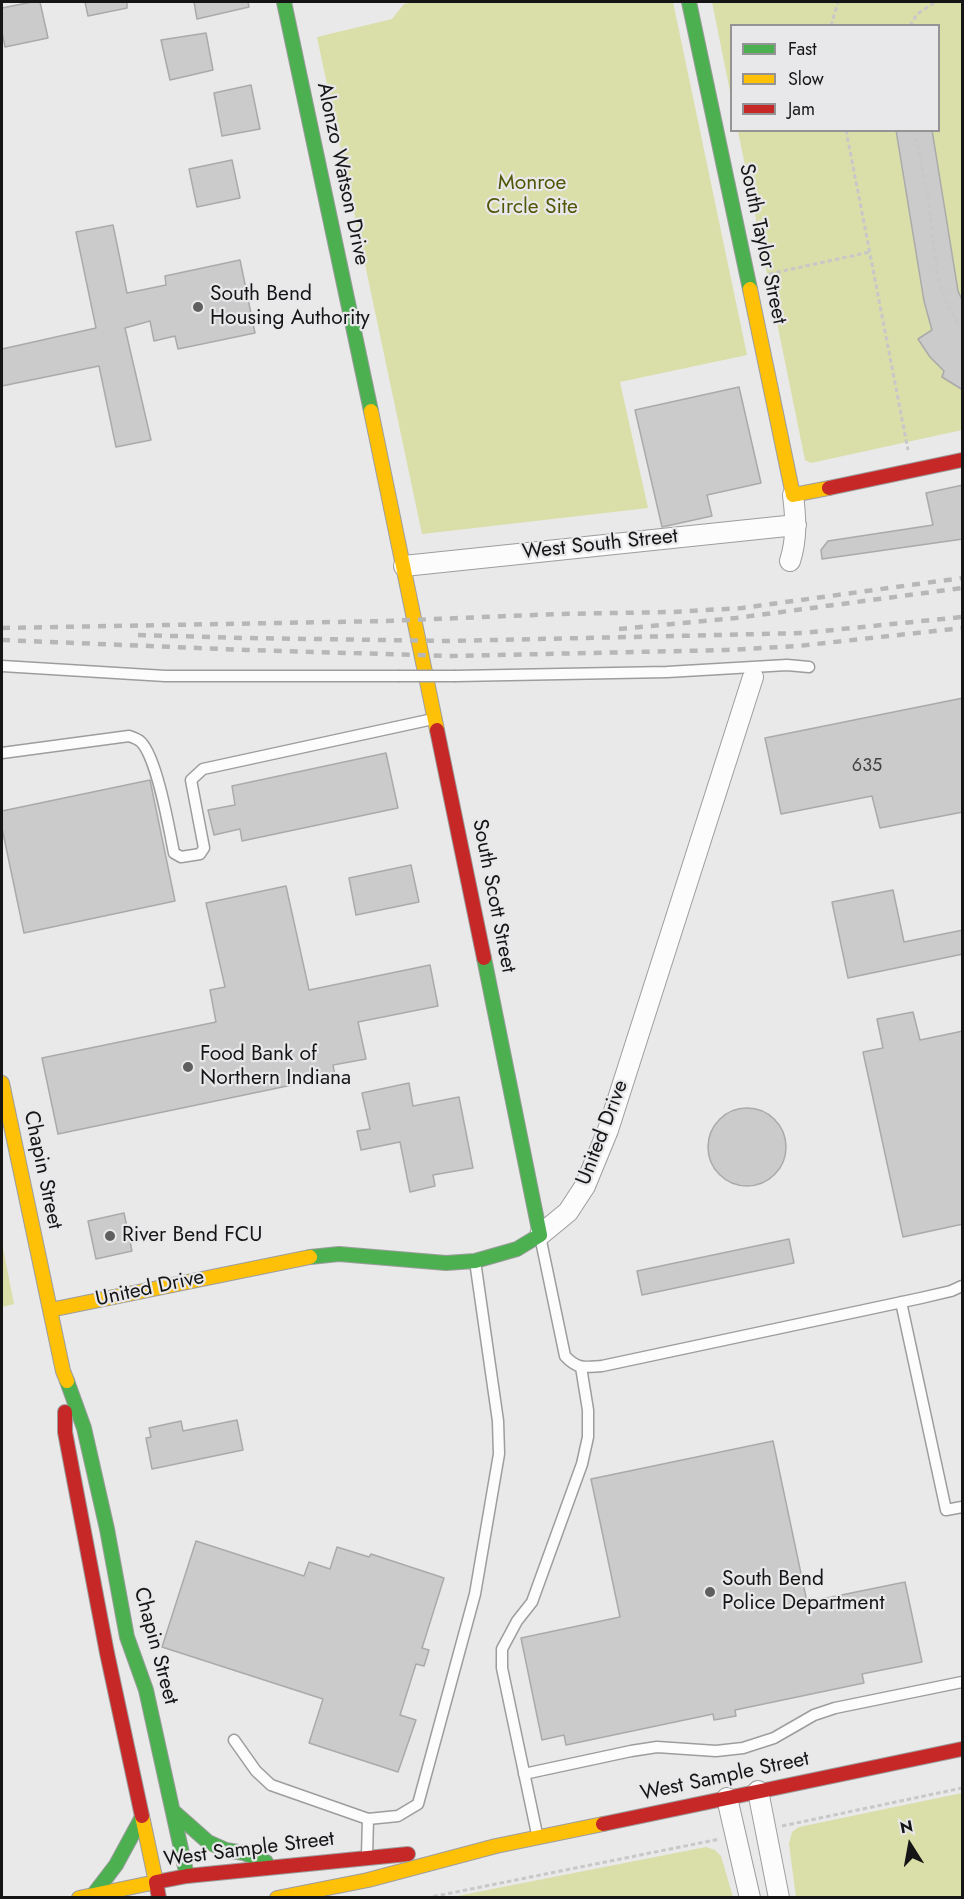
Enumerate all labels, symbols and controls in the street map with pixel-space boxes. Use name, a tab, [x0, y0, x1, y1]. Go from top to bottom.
legend	[730, 24, 940, 132]
text: Fast	[788, 36, 817, 62]
text: Slow	[788, 66, 824, 92]
street label: Alonzo Watson Drive	[310, 80, 374, 268]
text: Jam	[788, 96, 815, 122]
street label: South Taylor Street	[733, 162, 791, 326]
park label: Monroe Circle Site	[486, 171, 578, 221]
place label: South Bend Housing Authority	[210, 282, 370, 332]
marker: South Bend Housing Authority	[191, 300, 205, 314]
street label: West South Street	[521, 524, 679, 566]
house number: 635	[852, 756, 882, 778]
street label: South Scott Street	[466, 817, 520, 975]
place label: Food Bank of Northern Indiana	[200, 1042, 351, 1092]
marker: Food Bank of Northern Indiana	[181, 1060, 195, 1074]
street label: United Drive	[571, 1077, 635, 1189]
street label: Chapin Street	[17, 1109, 67, 1231]
place label: River Bend FCU	[122, 1223, 262, 1249]
marker: River Bend FCU	[103, 1229, 117, 1243]
street label: United Drive	[93, 1265, 207, 1313]
place label: South Bend Police Department	[722, 1567, 884, 1617]
street label: Chapin Street	[127, 1585, 183, 1707]
marker: South Bend Police Department	[703, 1585, 717, 1599]
street label: West Sample Street	[638, 1747, 812, 1807]
text: N	[898, 1814, 915, 1839]
north arrow	[880, 1815, 940, 1875]
street label: West Sample Street	[162, 1827, 336, 1873]

